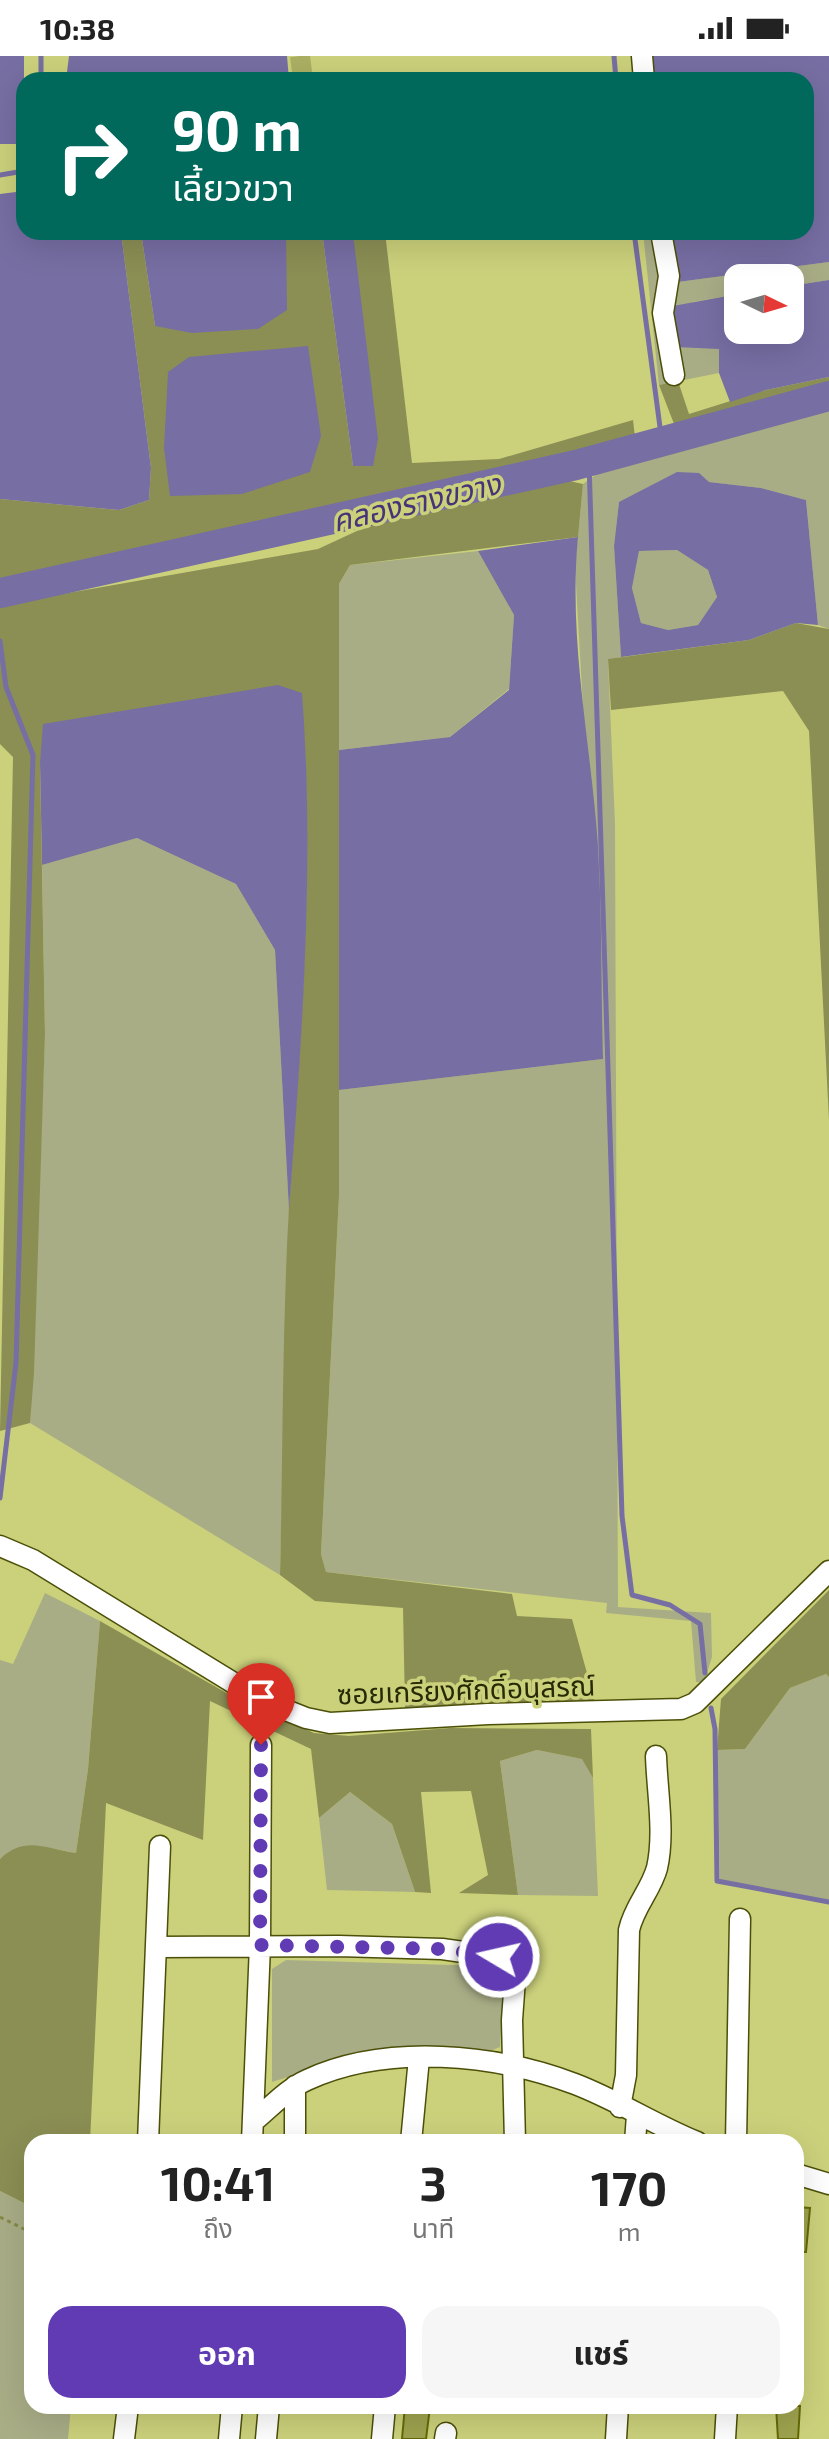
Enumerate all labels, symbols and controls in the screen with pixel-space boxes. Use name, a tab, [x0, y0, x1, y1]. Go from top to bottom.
text: 10:38	[40, 10, 115, 46]
text: 90 m	[172, 95, 302, 162]
icon: right	[40, 104, 144, 208]
text: เลี้ยวขวา	[172, 165, 294, 208]
north arrow	[724, 264, 804, 344]
map controls	[724, 264, 804, 344]
water label: คลองรางขวาง	[329, 464, 505, 538]
pin	[227, 1663, 295, 1745]
street label: ซอยเกรียงศักดิ์อนุสรณ์	[336, 1667, 596, 1712]
icon: arrive	[239, 1675, 283, 1719]
position arrow	[457, 1915, 541, 1999]
text: 10:41	[161, 2153, 275, 2211]
text: 3	[420, 2153, 447, 2211]
text: 170	[591, 2158, 667, 2216]
text: ถึง	[203, 2212, 233, 2243]
text: นาที	[412, 2212, 454, 2243]
text: m	[618, 2215, 641, 2246]
button: ออก	[48, 2306, 406, 2398]
button: แชร์	[422, 2306, 780, 2398]

